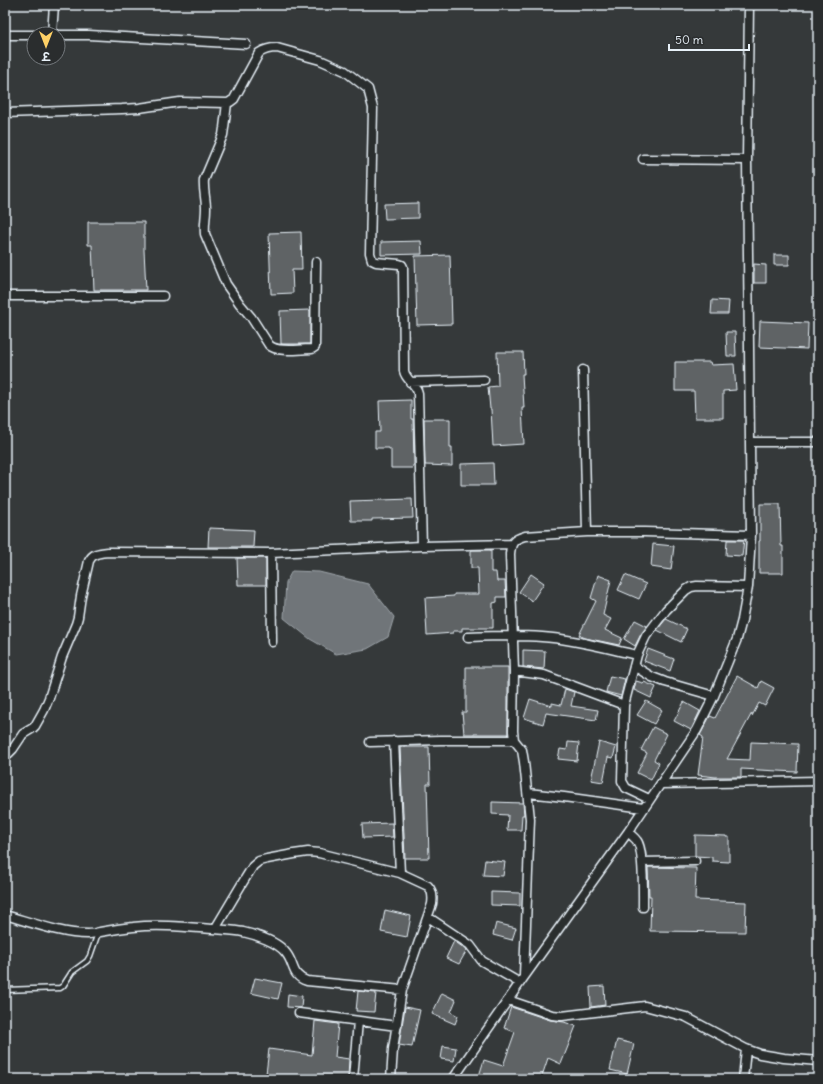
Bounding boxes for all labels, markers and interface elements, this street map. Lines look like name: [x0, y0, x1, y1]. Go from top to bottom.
north arrow: [26, 26, 66, 66]
scale bar: [669, 26, 749, 52]
text: 50 m: [675, 32, 704, 47]
text: उ: [41, 49, 51, 63]

